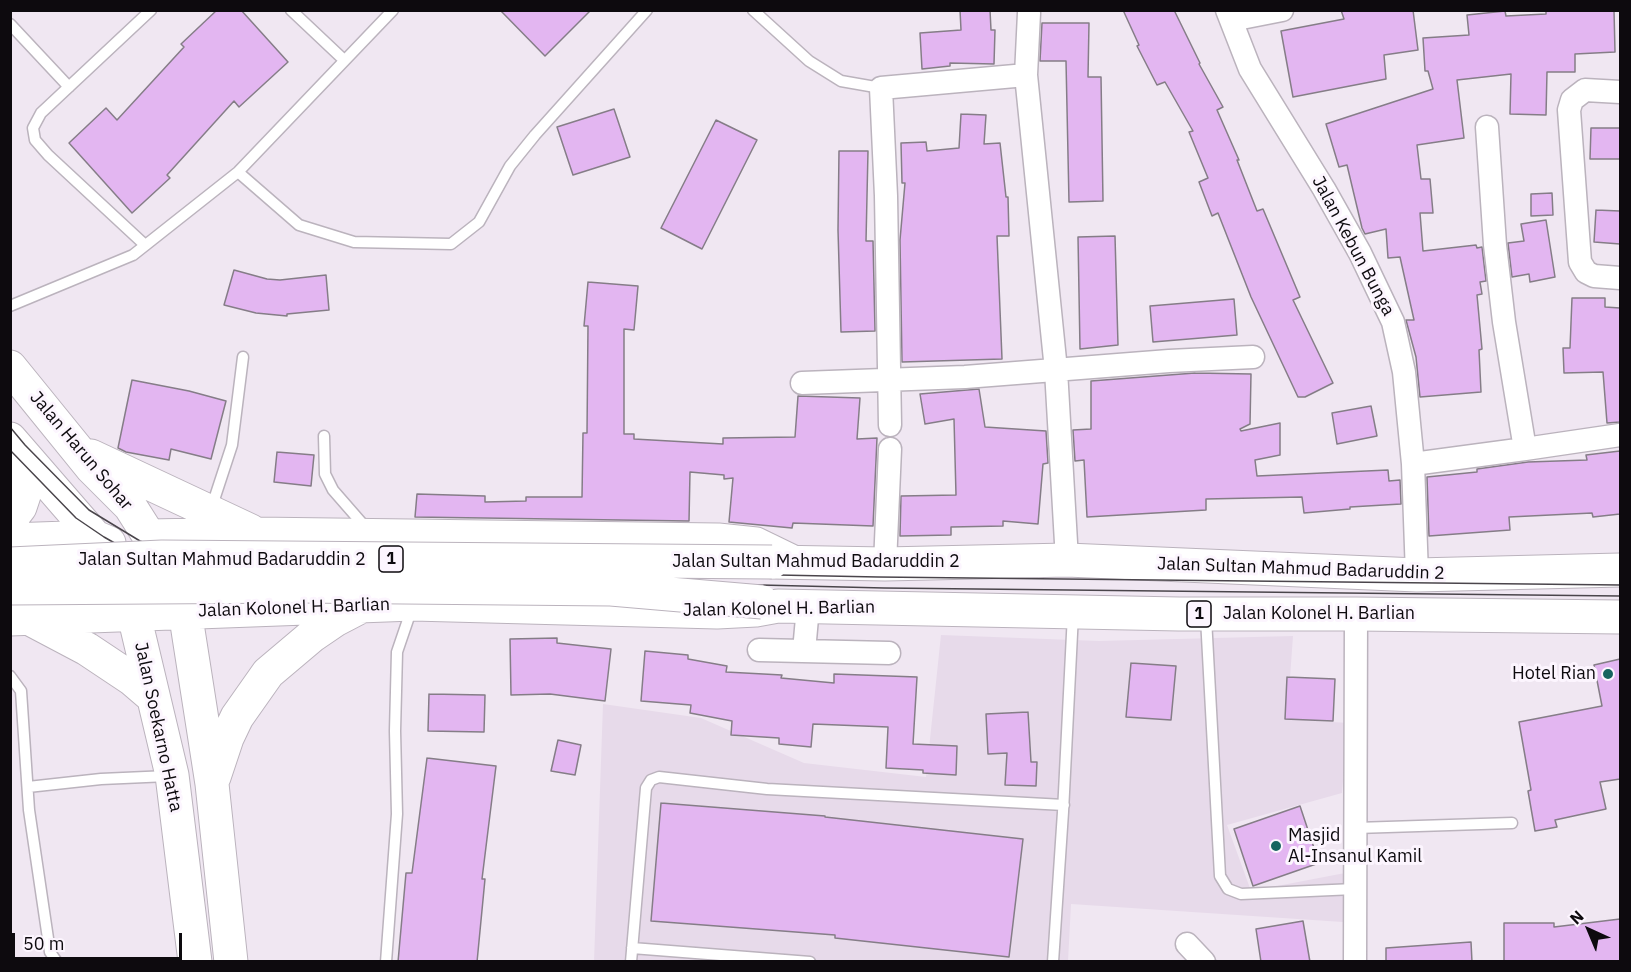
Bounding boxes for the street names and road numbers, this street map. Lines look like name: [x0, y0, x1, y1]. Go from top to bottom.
street label: Jalan Kebun Bunga: [1307, 172, 1399, 320]
street label: Jalan Harun Sohar: [25, 387, 137, 515]
road number: 1: [379, 546, 403, 572]
street label: Jalan Sultan Mahmud Badaruddin 2: [78, 549, 366, 571]
street label: Jalan Sultan Mahmud Badaruddin 2: [672, 551, 960, 573]
street label: Jalan Sultan Mahmud Badaruddin 2: [1157, 553, 1445, 585]
street label: Jalan Kolonel H. Barlian: [198, 594, 390, 622]
street label: Jalan Kolonel H. Barlian: [683, 597, 875, 621]
road number: 1: [1187, 601, 1211, 627]
street label: Jalan Kolonel H. Barlian: [1223, 603, 1415, 625]
street label: Jalan Soekarno Hatta: [129, 640, 187, 814]

